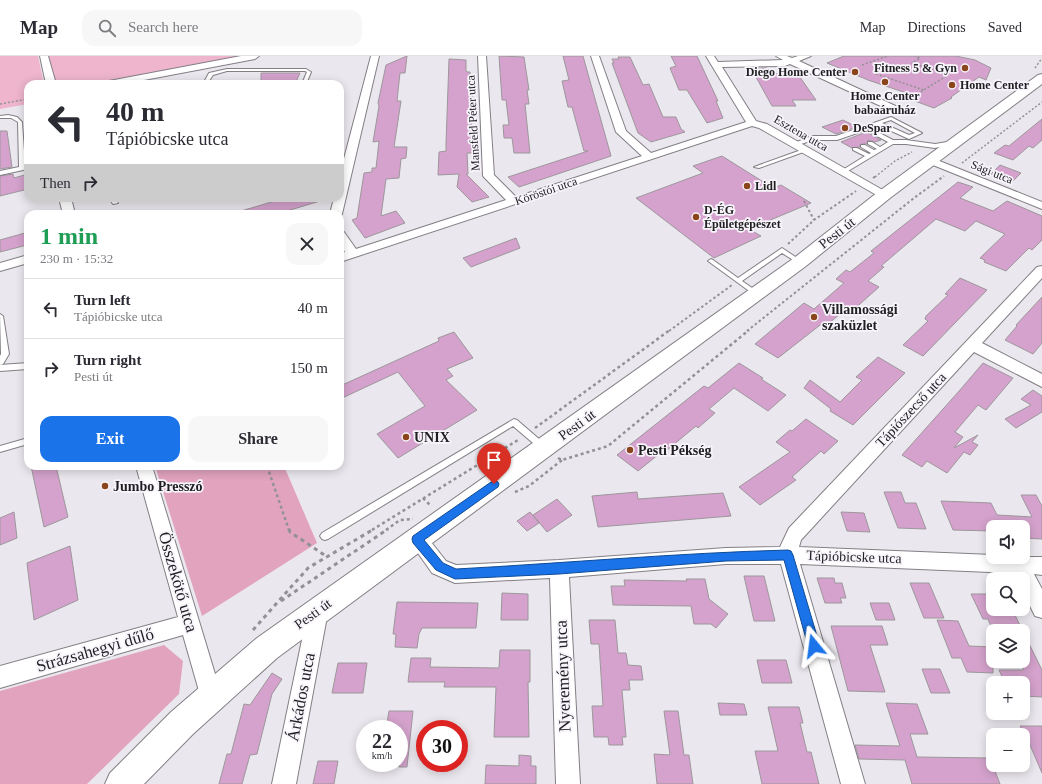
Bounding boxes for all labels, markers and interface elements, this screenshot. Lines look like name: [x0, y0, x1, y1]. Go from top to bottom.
search box: [82, 10, 362, 46]
text: Map: [20, 17, 58, 38]
icon: search: [96, 17, 118, 39]
text: Search here: [128, 19, 198, 35]
text: Map: [860, 20, 885, 35]
text: Directions: [907, 20, 966, 35]
text: Saved: [988, 20, 1022, 35]
place label: Fitness 5 & Gyn: [874, 61, 957, 75]
marker: Fitness 5 & Gyn: [960, 63, 970, 73]
place label: Diego Home Center: [746, 65, 848, 79]
marker: Diego Home Center: [850, 67, 860, 77]
street label: Mansfeld Péter utca: [463, 74, 483, 171]
marker: Home Center babaáruház: [880, 77, 890, 87]
place label: Home Center: [960, 78, 1030, 92]
marker: Home Center: [947, 80, 957, 90]
place label: Home Center babaáruház: [851, 89, 920, 117]
icon: left: [40, 96, 92, 148]
text: 40 m: [106, 96, 164, 127]
street label: Esztena utca: [771, 112, 831, 154]
place label: DeSpar: [853, 121, 892, 135]
marker: DeSpar: [840, 123, 850, 133]
text: Tápióbicske utca: [106, 129, 228, 149]
street label: Sági utca: [969, 157, 1016, 187]
icon: right: [79, 172, 101, 194]
street label: Köröstói utca: [513, 174, 580, 208]
text: Then: [40, 175, 71, 191]
place label: Lidl: [755, 179, 777, 193]
marker: Lidl: [742, 181, 752, 191]
place label: D-ÉG Épületgépészet: [704, 203, 781, 231]
marker: D-ÉG Épületgépészet: [691, 212, 701, 222]
street label: Pesti út: [816, 214, 858, 252]
text: 1 min: [40, 223, 98, 249]
button: close: [286, 223, 328, 265]
text: 230 m · 15:32: [40, 251, 113, 266]
text: Turn left: [74, 292, 131, 308]
icon: left: [40, 298, 62, 320]
text: 40 m: [298, 300, 328, 316]
place label: Villamossági szaküzlet: [822, 302, 898, 333]
text: Tápióbicske utca: [74, 309, 162, 324]
marker: Villamossági szaküzlet: [809, 312, 819, 322]
text: Turn right: [74, 352, 141, 368]
icon: right: [40, 358, 62, 380]
text: 150 m: [290, 360, 328, 376]
text: Pesti út: [74, 369, 113, 384]
street label: Tápiószecső utca: [873, 369, 950, 450]
street label: Pesti út: [556, 407, 598, 443]
button: Exit: [40, 416, 180, 462]
button: Share: [188, 416, 328, 462]
place label: UNIX: [414, 430, 450, 445]
marker: UNIX: [401, 432, 411, 442]
pin: [477, 443, 511, 484]
place label: Pesti Pékség: [638, 443, 711, 458]
marker: Pesti Pékség: [625, 445, 635, 455]
icon: arrive: [483, 449, 505, 471]
place label: Jumbo Presszó: [113, 479, 203, 494]
marker: Jumbo Presszó: [100, 481, 110, 491]
map controls: [986, 520, 1030, 772]
button: sound: [986, 520, 1030, 564]
street label: Összekötő utca: [155, 530, 202, 635]
street label: Tápióbicske utca: [806, 548, 903, 566]
button: search: [986, 572, 1030, 616]
street label: Pesti út: [292, 596, 334, 632]
street label: Nyeremény utca: [552, 619, 574, 732]
street label: Strázsahegyi dűlő: [34, 624, 156, 676]
button: layers: [986, 624, 1030, 668]
position arrow: [793, 625, 835, 667]
street label: Árkádos utca: [283, 650, 319, 743]
button: +: [986, 676, 1030, 720]
speed limit sign: 30: [416, 720, 468, 772]
button: −: [986, 728, 1030, 772]
text: 22: [372, 730, 392, 752]
text: km/h: [372, 750, 392, 761]

